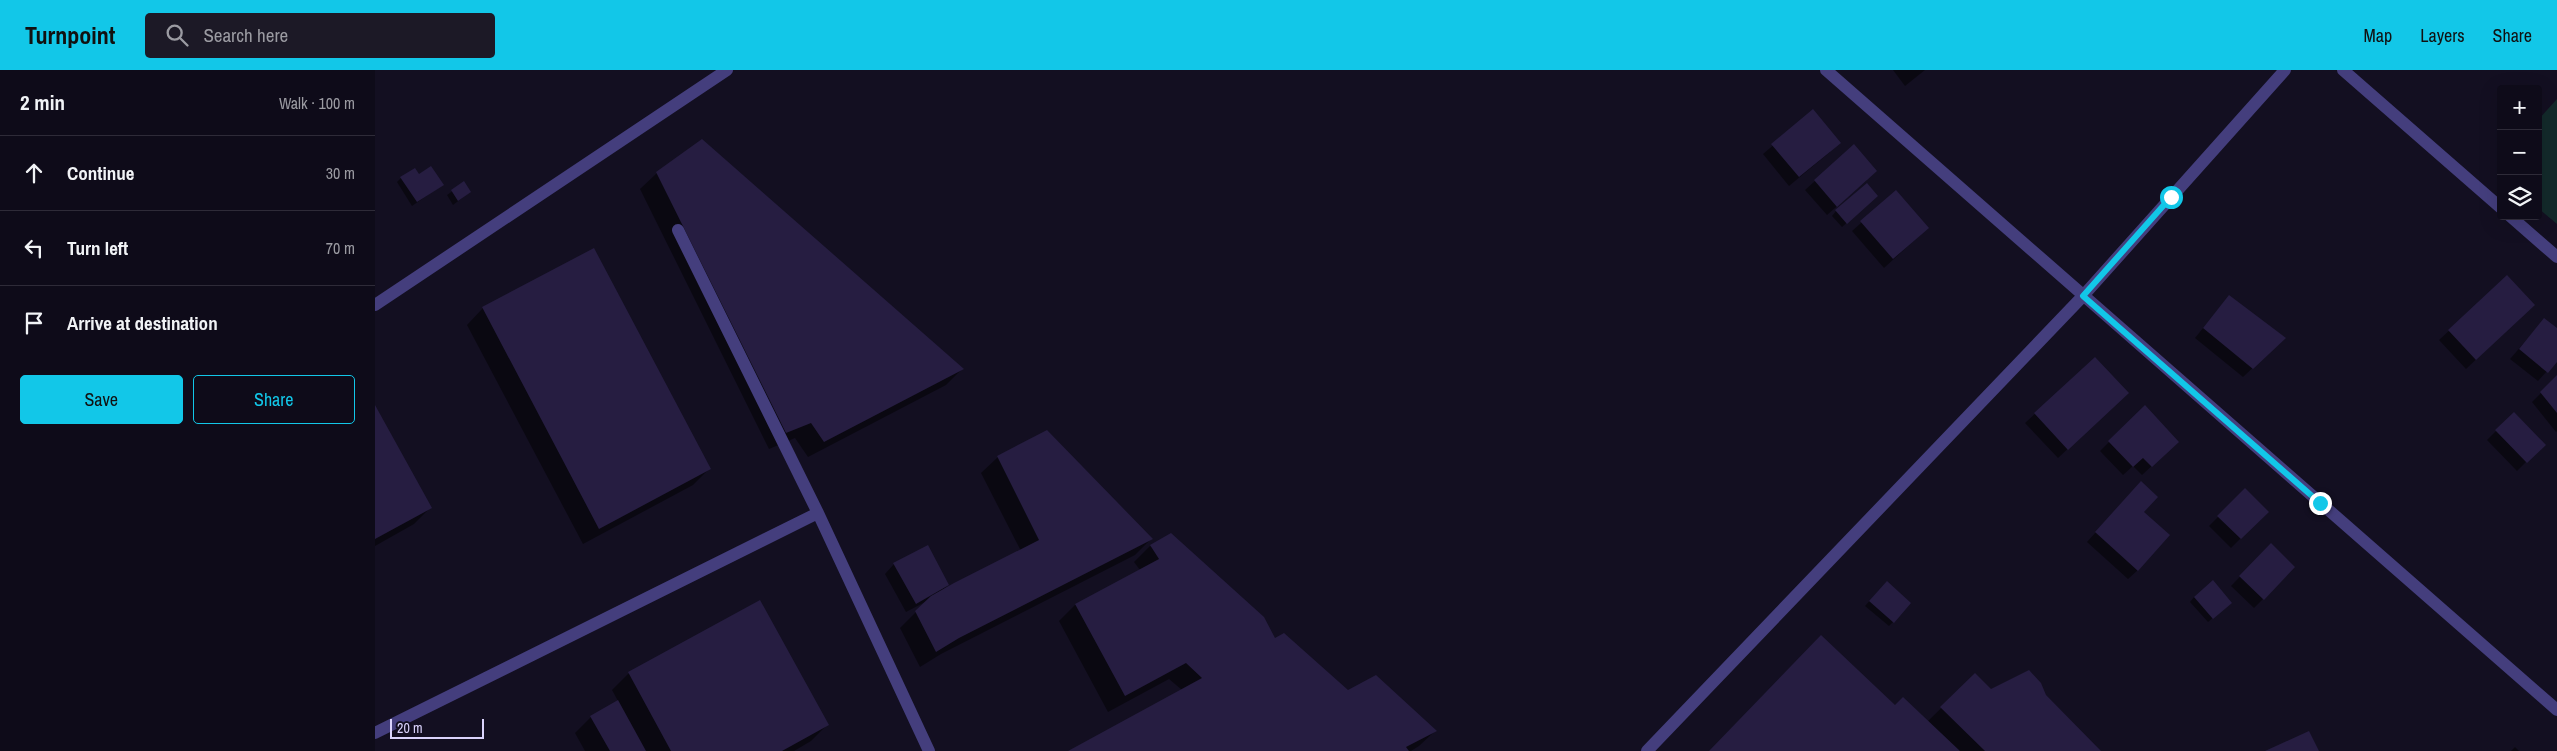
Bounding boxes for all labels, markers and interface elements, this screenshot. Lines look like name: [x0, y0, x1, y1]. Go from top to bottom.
search box: [145, 13, 495, 58]
text: Turnpoint: [25, 19, 115, 51]
icon: search: [163, 21, 191, 49]
text: Search here: [203, 22, 288, 48]
text: Map: [2364, 23, 2392, 48]
text: Layers: [2420, 23, 2465, 48]
text: Share: [2493, 23, 2532, 48]
map controls: [2497, 85, 2542, 220]
button: +: [2497, 85, 2542, 130]
text: 2 min: [20, 88, 65, 117]
text: Walk · 100 m: [279, 92, 355, 114]
button: −: [2497, 130, 2542, 175]
icon: ahead: [20, 159, 48, 187]
text: Continue: [67, 160, 135, 186]
text: 30 m: [326, 162, 355, 184]
button: layers: [2497, 175, 2542, 220]
route start: [2160, 186, 2183, 209]
icon: left: [20, 234, 48, 262]
text: Turn left: [67, 235, 128, 261]
text: 70 m: [326, 237, 355, 259]
icon: arrive: [20, 309, 48, 337]
text: Arrive at destination: [67, 310, 218, 336]
button: Save: [20, 375, 183, 424]
button: Share: [193, 375, 355, 424]
route end: [2309, 492, 2332, 515]
scale bar: [390, 716, 484, 739]
text: 20 m: [397, 719, 423, 737]

